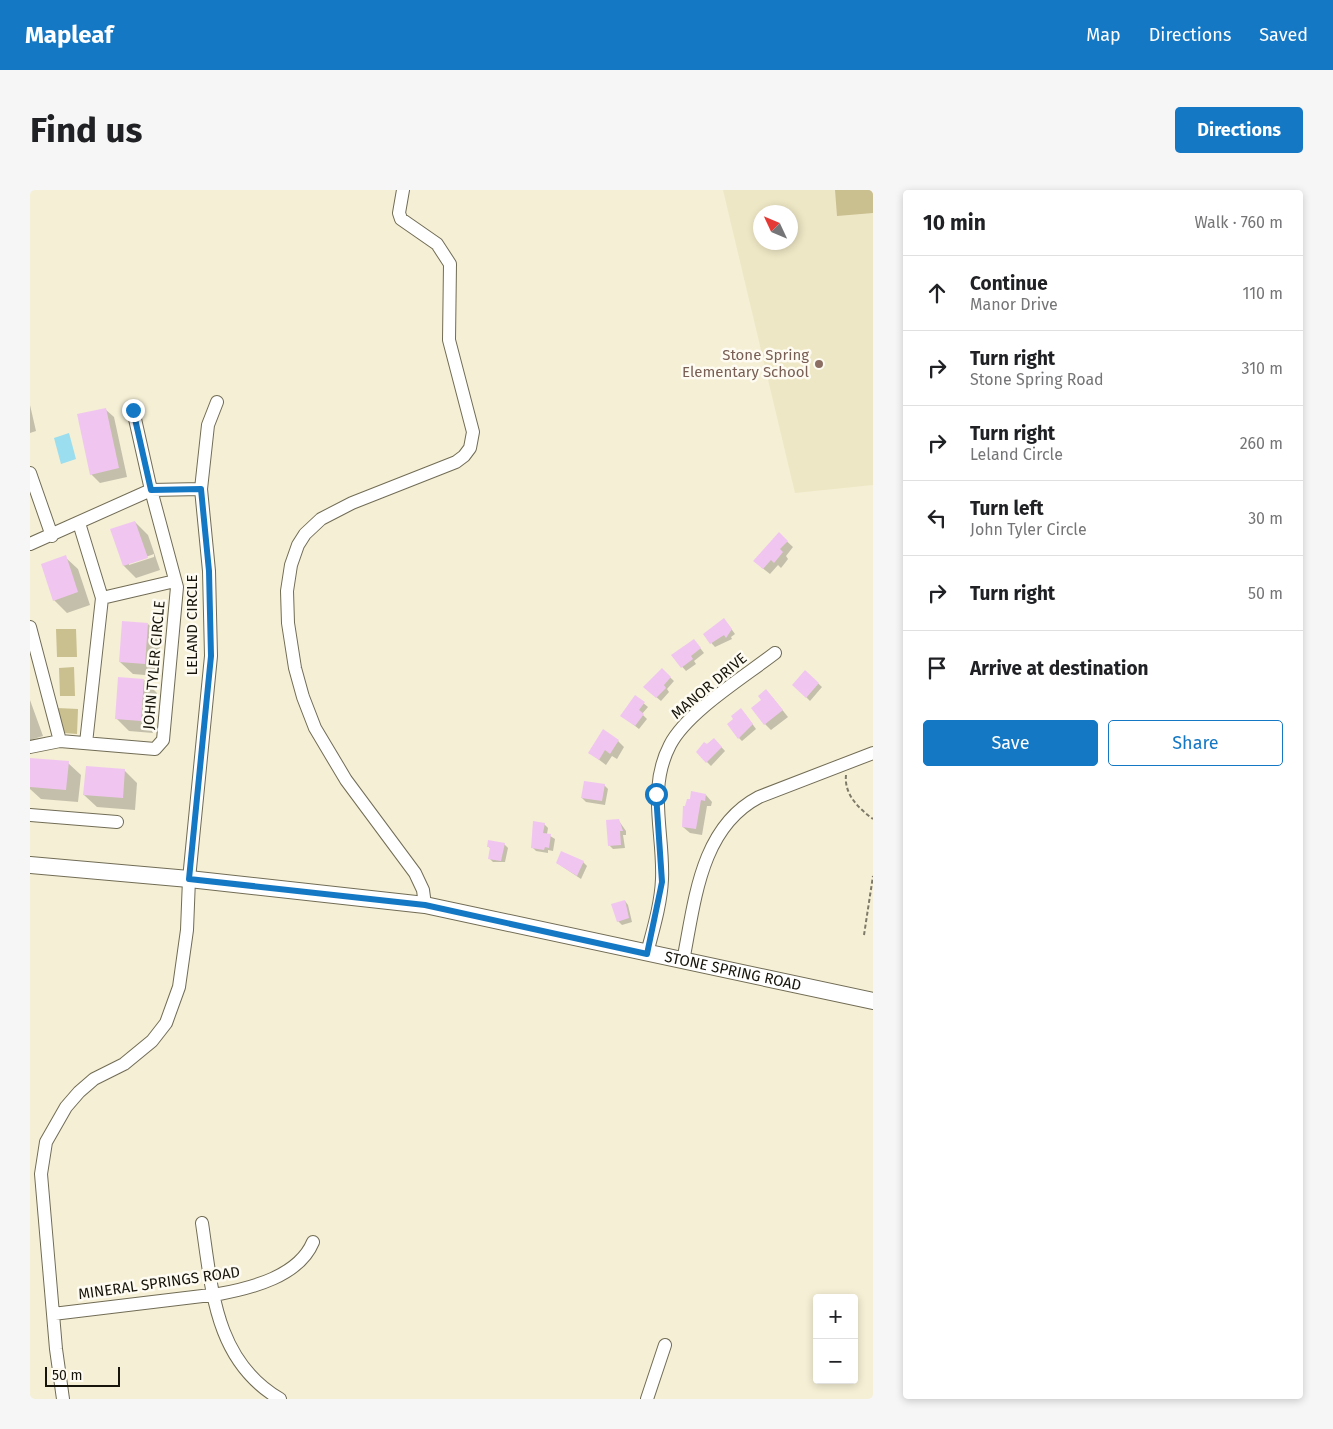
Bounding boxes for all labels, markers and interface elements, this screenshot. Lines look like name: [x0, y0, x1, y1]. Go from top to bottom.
text: Mapleaf: [25, 21, 113, 49]
text: Map: [1086, 24, 1121, 46]
text: Directions: [1149, 24, 1231, 46]
text: Saved: [1259, 24, 1308, 46]
button: Directions: [1175, 107, 1303, 153]
text: Find us: [30, 109, 142, 151]
north arrow: [753, 205, 798, 250]
text: 10 min: [923, 210, 986, 236]
text: Walk · 760 m: [1194, 213, 1283, 232]
text: Continue: [970, 272, 1048, 295]
icon: ahead: [923, 279, 951, 307]
text: 110 m: [1242, 284, 1283, 303]
text: Manor Drive: [970, 295, 1058, 314]
place label: Stone Spring Elementary School: [682, 346, 810, 381]
text: Turn right: [970, 347, 1055, 370]
icon: right: [923, 354, 951, 382]
marker: Stone Spring Elementary School: [813, 358, 825, 370]
text: 310 m: [1242, 359, 1283, 378]
text: Stone Spring Road: [970, 370, 1104, 389]
route end: [122, 399, 145, 422]
text: Turn right: [970, 422, 1055, 445]
icon: right: [923, 429, 951, 457]
text: 260 m: [1240, 434, 1283, 453]
text: Leland Circle: [970, 445, 1063, 464]
text: Turn left: [970, 497, 1044, 520]
icon: left: [923, 504, 951, 532]
text: 30 m: [1248, 509, 1283, 528]
text: John Tyler Circle: [970, 520, 1087, 539]
street label: LELAND CIRCLE: [183, 574, 201, 676]
icon: right: [923, 579, 951, 607]
text: Turn right: [970, 582, 1055, 605]
text: 50 m: [1248, 584, 1283, 603]
street label: JOHN TYLER CIRCLE: [139, 600, 169, 730]
street label: MANOR DRIVE: [667, 649, 751, 723]
icon: arrive: [923, 654, 951, 682]
text: Arrive at destination: [970, 657, 1149, 680]
button: Save: [923, 720, 1098, 766]
button: Share: [1108, 720, 1283, 766]
route start: [645, 783, 668, 806]
street label: STONE SPRING ROAD: [663, 948, 803, 994]
street label: MINERAL SPRINGS ROAD: [77, 1263, 241, 1303]
map controls: [813, 1294, 858, 1384]
button: +: [813, 1294, 858, 1339]
button: −: [813, 1339, 858, 1384]
scale bar: [45, 1364, 120, 1387]
text: 50 m: [52, 1367, 83, 1384]

